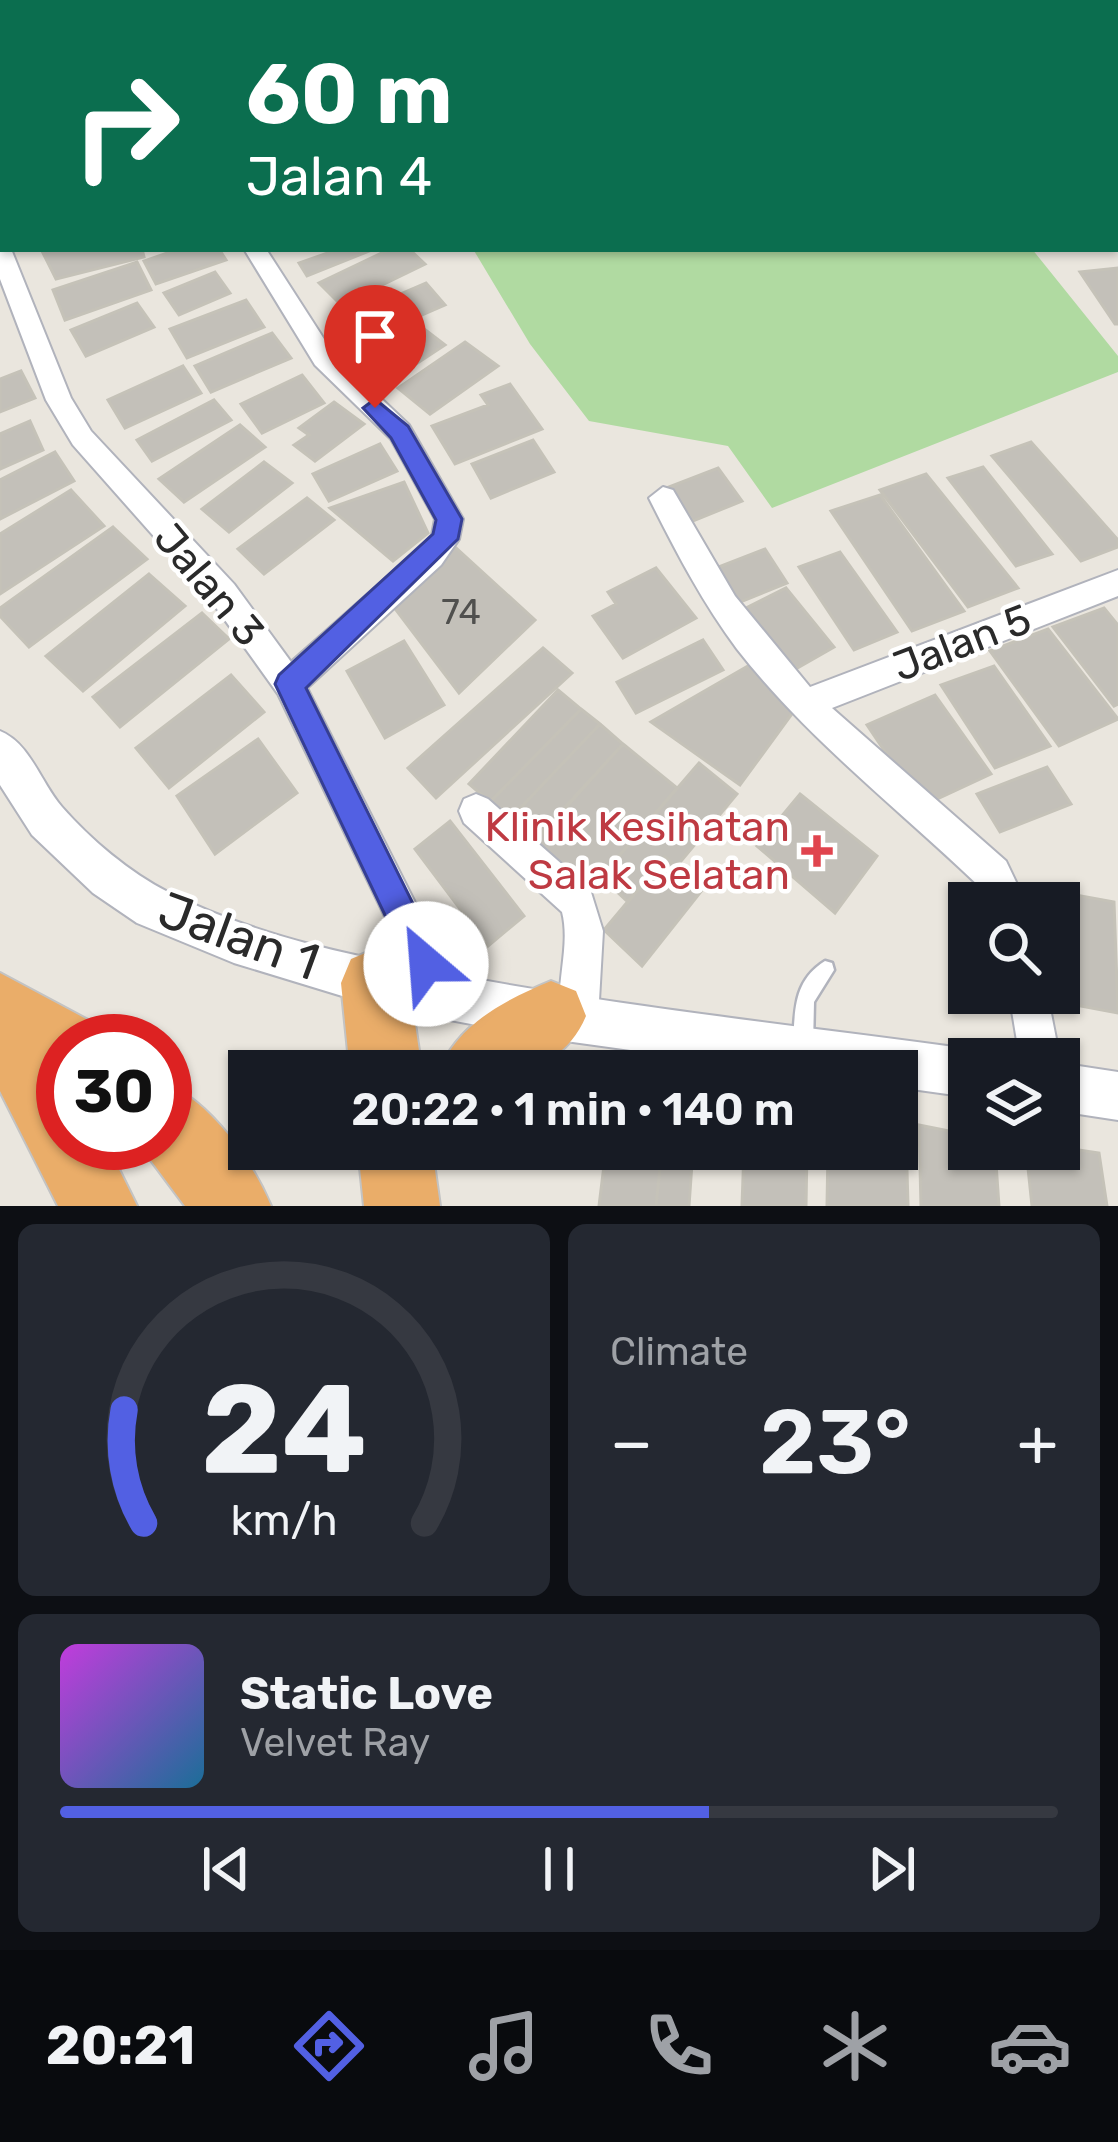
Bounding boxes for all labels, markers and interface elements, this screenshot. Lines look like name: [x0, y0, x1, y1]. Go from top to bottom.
text: 60 m: [246, 44, 453, 144]
icon: right: [48, 48, 204, 204]
text: Jalan 4: [246, 145, 432, 209]
pin: [324, 285, 426, 408]
icon: arrive: [342, 303, 408, 369]
street label: Jalan 3: [144, 514, 274, 656]
house number: 74: [441, 590, 481, 633]
street label: Jalan 5: [886, 594, 1038, 692]
place label: Klinik Kesihatan Salak Selatan: [484, 802, 790, 900]
marker: Klinik Kesihatan Salak Selatan: [801, 835, 833, 867]
street label: Jalan 1: [151, 879, 327, 993]
map controls: [948, 882, 1080, 1170]
button: search: [948, 882, 1080, 1014]
position arrow: [363, 901, 489, 1027]
speed limit sign: 30: [36, 1014, 192, 1170]
button: layers: [948, 1038, 1080, 1170]
text: 20:22 · 1 min · 140 m: [351, 1083, 795, 1136]
text: Climate: [610, 1329, 748, 1375]
text: 24: [201, 1355, 367, 1503]
text: 23°: [759, 1389, 911, 1496]
text: −: [610, 1403, 653, 1482]
text: +: [1017, 1403, 1058, 1482]
text: km/h: [230, 1495, 338, 1546]
text: Static Love: [240, 1667, 493, 1720]
text: Velvet Ray: [240, 1720, 430, 1766]
icon: previous: [193, 1836, 259, 1902]
icon: pause: [526, 1836, 592, 1902]
icon: next: [859, 1836, 925, 1902]
icon: directions: [287, 2004, 371, 2088]
icon: music: [462, 2004, 546, 2088]
icon: phone: [637, 2004, 721, 2088]
icon: climate: [813, 2004, 897, 2088]
icon: car: [988, 2004, 1072, 2088]
text: 20:21: [46, 2014, 195, 2078]

